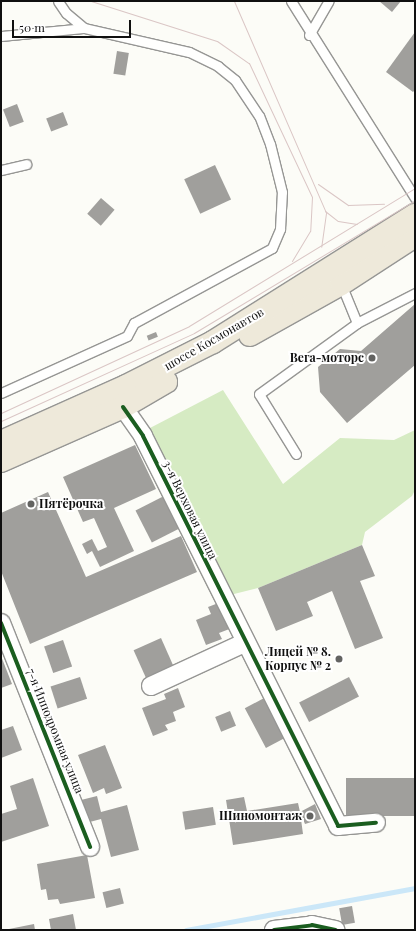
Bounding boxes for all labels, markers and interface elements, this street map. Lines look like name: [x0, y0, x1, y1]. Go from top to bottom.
scale bar: [14, 12, 133, 38]
text: 50 m: [19, 19, 45, 35]
street label: шоссе Космонавтов: [162, 305, 266, 373]
place label: Вега-моторс: [290, 351, 364, 365]
marker: Вега-моторс: [367, 353, 377, 363]
street label: 3-я Верховая улица: [160, 458, 220, 562]
place label: Пятёрочка: [39, 497, 103, 511]
marker: Пятёрочка: [26, 499, 36, 509]
place label: Лицей № 8. Корпус № 2: [265, 645, 331, 673]
marker: Лицей № 8. Корпус № 2: [334, 654, 344, 664]
street label: 7-я Ипподромная улица: [23, 666, 87, 796]
place label: Шиномонтаж: [219, 809, 302, 823]
marker: Шиномонтаж: [305, 811, 315, 821]

